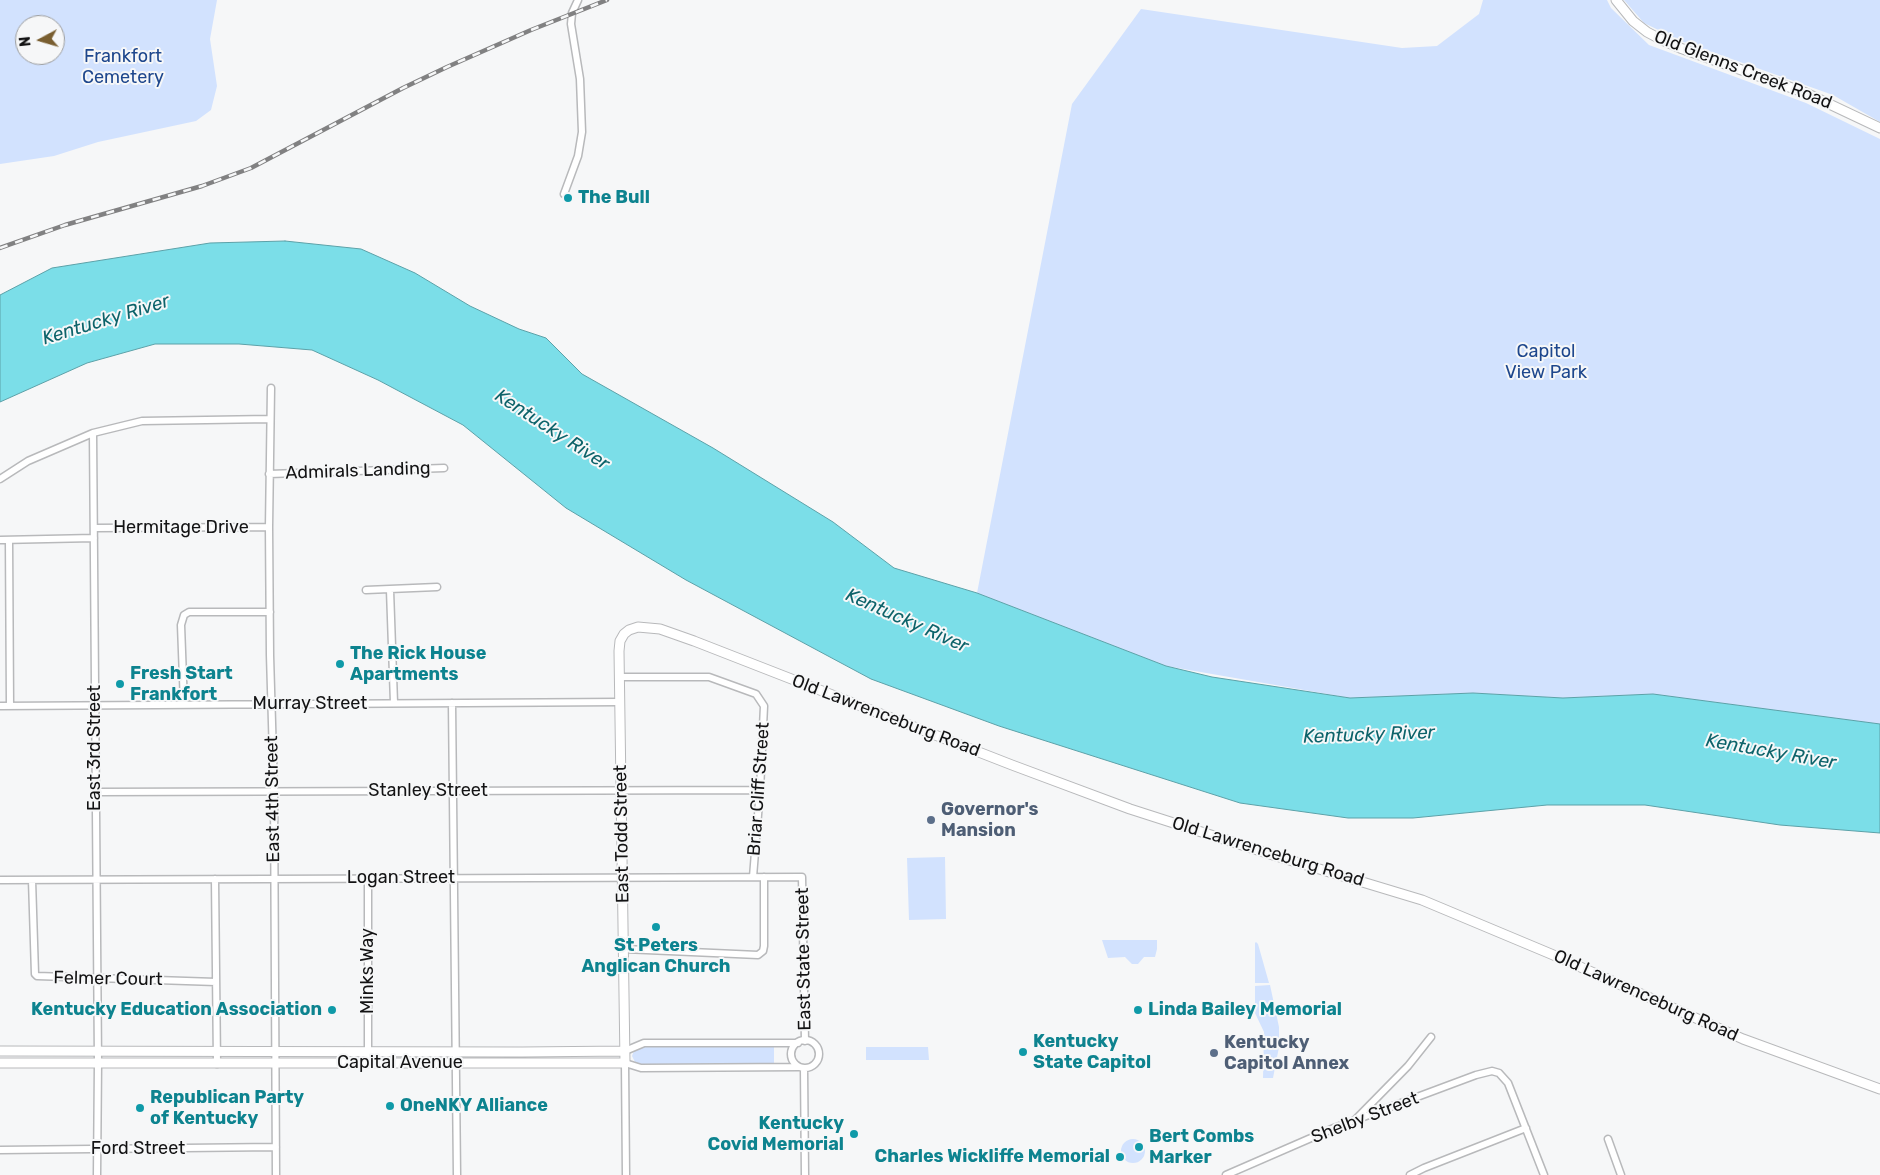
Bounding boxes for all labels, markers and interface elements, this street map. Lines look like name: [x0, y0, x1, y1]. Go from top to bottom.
north arrow: [15, 15, 65, 65]
street label: Old Glenns Creek Road: [1651, 26, 1835, 114]
text: N: [17, 36, 35, 47]
park label: Frankfort Cemetery: [82, 46, 164, 88]
place label: The Bull: [578, 187, 650, 209]
marker: The Bull: [562, 192, 574, 204]
water label: Kentucky River: [40, 290, 172, 350]
park label: Capitol View Park: [1505, 341, 1587, 384]
water label: Kentucky River: [491, 385, 613, 475]
street label: Admirals Landing: [285, 458, 431, 484]
street label: Hermitage Drive: [113, 517, 249, 539]
water label: Kentucky River: [842, 584, 972, 658]
place label: The Rick House Apartments: [350, 643, 486, 686]
marker: The Rick House Apartments: [334, 658, 346, 670]
place label: Fresh Start Frankfort: [130, 663, 233, 706]
street label: Old Lawrenceburg Road: [789, 670, 983, 762]
marker: Fresh Start Frankfort: [114, 678, 126, 690]
street label: East 3rd Street: [84, 685, 106, 811]
street label: Murray Street: [253, 693, 367, 715]
street label: Briar Cliff Street: [744, 721, 774, 857]
water label: Kentucky River: [1303, 721, 1435, 749]
water label: Kentucky River: [1704, 729, 1838, 775]
street label: East 4th Street: [261, 735, 285, 863]
street label: East Todd Street: [610, 765, 634, 903]
street label: Stanley Street: [368, 780, 488, 802]
place label: Governor's Mansion: [941, 799, 1039, 842]
street label: Old Lawrenceburg Road: [1169, 812, 1367, 892]
marker: Governor's Mansion: [925, 814, 937, 826]
street label: Logan Street: [347, 867, 455, 889]
street label: East State Street: [792, 887, 816, 1031]
marker: St Peters Anglican Church: [650, 921, 662, 933]
street label: Minks Way: [357, 928, 379, 1014]
place label: St Peters Anglican Church: [581, 935, 731, 978]
street label: Old Lawrenceburg Road: [1550, 945, 1742, 1047]
street label: Felmer Court: [53, 967, 163, 991]
place label: Kentucky Education Association: [31, 999, 322, 1021]
place label: Linda Bailey Memorial: [1148, 999, 1342, 1021]
marker: Kentucky Education Association: [326, 1004, 338, 1016]
marker: Linda Bailey Memorial: [1132, 1004, 1144, 1016]
place label: Kentucky State Capitol: [1033, 1031, 1151, 1074]
place label: Kentucky Capitol Annex: [1224, 1032, 1349, 1074]
marker: Kentucky State Capitol: [1017, 1046, 1029, 1058]
marker: Kentucky Capitol Annex: [1208, 1047, 1220, 1059]
street label: Capital Avenue: [337, 1052, 463, 1074]
place label: Republican Party of Kentucky: [150, 1087, 304, 1130]
street label: Shelby Street: [1308, 1088, 1422, 1148]
place label: OneNKY Alliance: [400, 1095, 548, 1117]
marker: OneNKY Alliance: [384, 1100, 396, 1112]
marker: Republican Party of Kentucky: [134, 1102, 146, 1114]
place label: Kentucky Covid Memorial: [708, 1113, 844, 1156]
place label: Bert Combs Marker: [1149, 1126, 1254, 1168]
marker: Kentucky Covid Memorial: [848, 1128, 860, 1140]
street label: Ford Street: [91, 1138, 185, 1160]
marker: Bert Combs Marker: [1133, 1141, 1145, 1153]
place label: Charles Wickliffe Memorial: [875, 1146, 1110, 1168]
marker: Charles Wickliffe Memorial: [1114, 1151, 1126, 1163]

